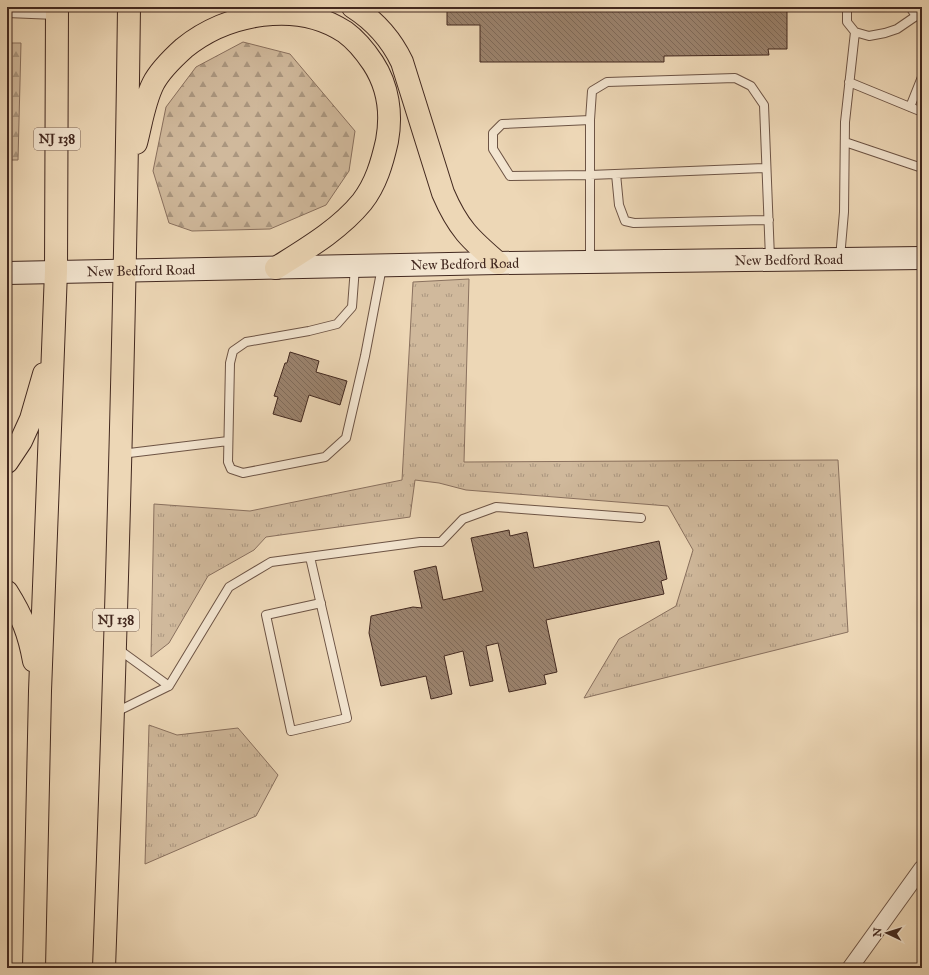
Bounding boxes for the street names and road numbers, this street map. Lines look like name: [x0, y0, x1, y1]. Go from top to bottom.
road number: NJ 138: [34, 128, 80, 150]
street label: New Bedford Road: [734, 250, 843, 269]
street label: New Bedford Road: [410, 254, 519, 273]
street label: New Bedford Road: [86, 261, 195, 280]
road number: NJ 138: [93, 609, 139, 631]

